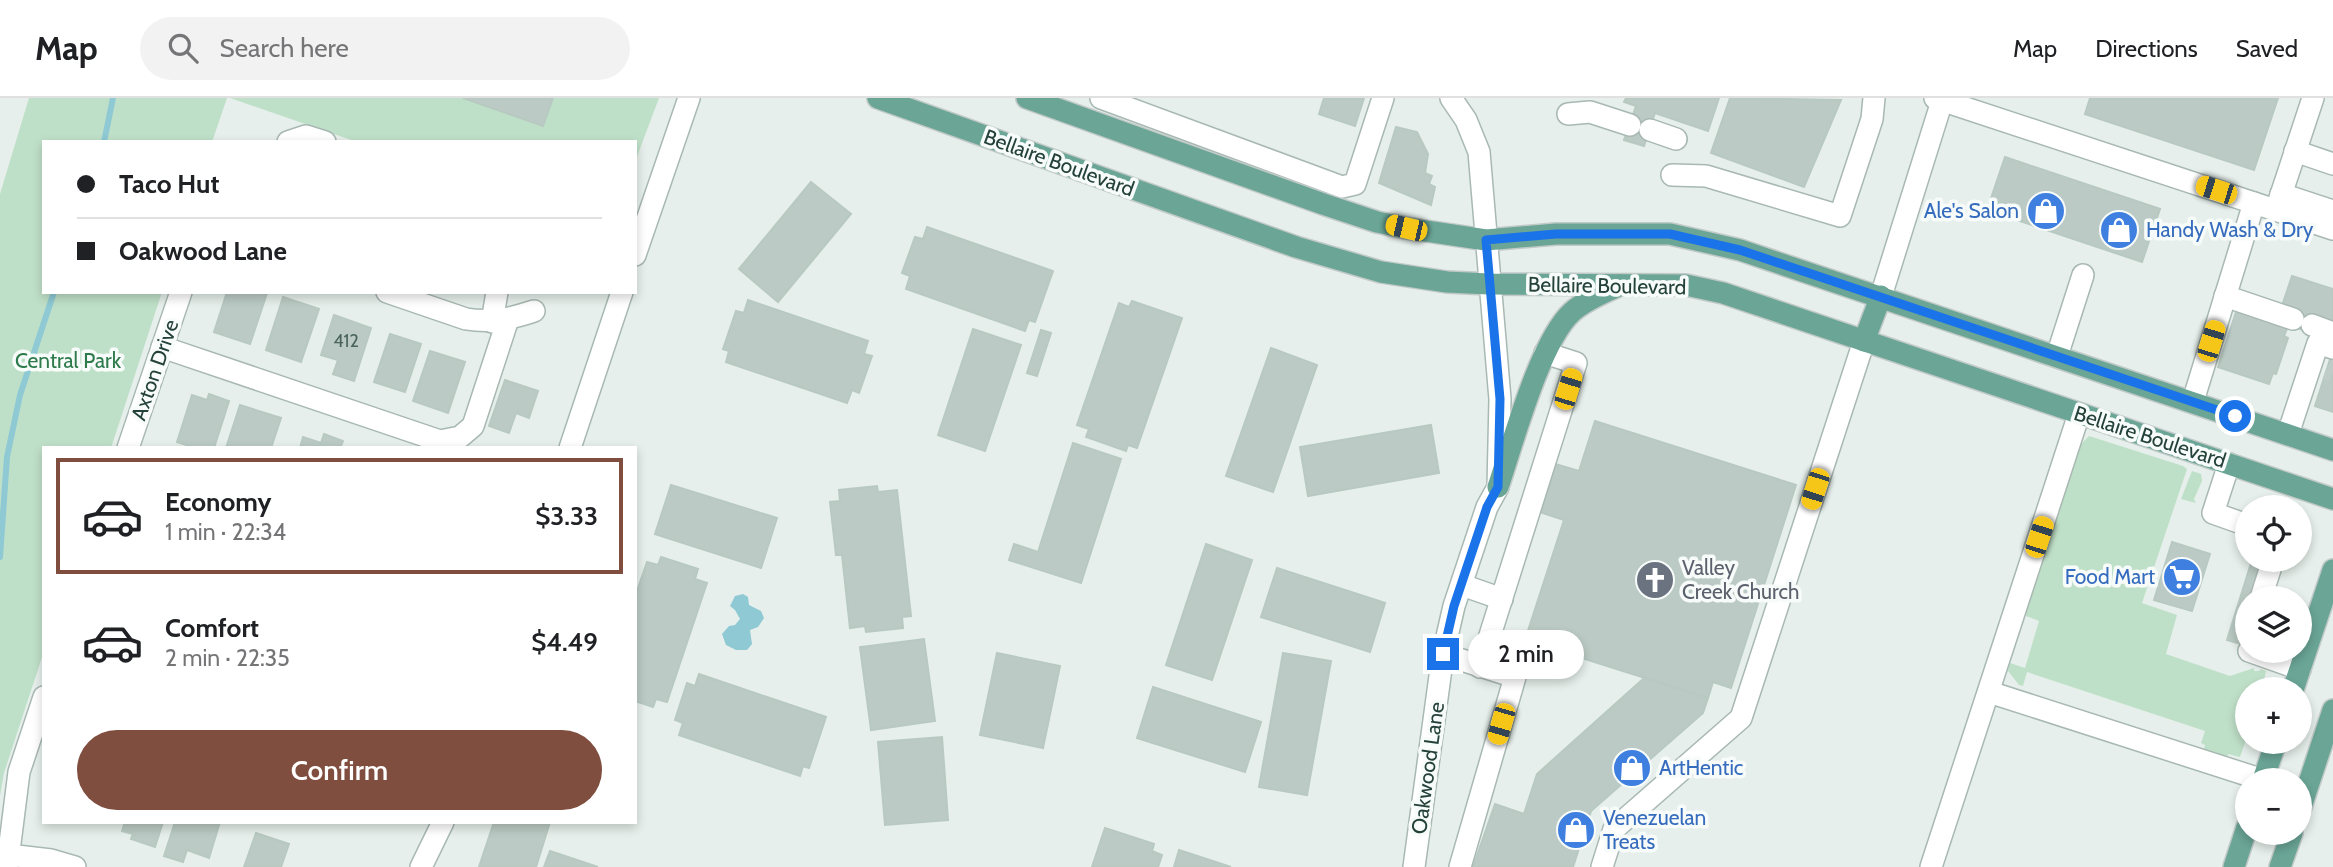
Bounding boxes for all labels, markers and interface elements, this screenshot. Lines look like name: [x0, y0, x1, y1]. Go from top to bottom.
search box: [140, 17, 630, 80]
text: Map: [35, 28, 98, 68]
icon: search: [164, 29, 202, 67]
text: Search here: [220, 32, 349, 64]
text: Map: [2013, 34, 2057, 63]
text: Directions: [2095, 34, 2198, 63]
text: Saved: [2236, 34, 2298, 63]
street label: Bellaire Boulevard: [980, 124, 1138, 201]
text: Taco Hut: [119, 168, 219, 200]
car: [2193, 174, 2240, 206]
shop icon: Ale's Salon: [2025, 190, 2067, 232]
place label: Ale's Salon: [1924, 198, 2019, 223]
shop icon: Handy Wash & Dry: [2098, 209, 2140, 251]
car: [1384, 213, 1429, 243]
place label: Handy Wash & Dry: [2146, 217, 2314, 242]
text: Oakwood Lane: [119, 235, 287, 267]
street label: Bellaire Boulevard: [1528, 272, 1686, 299]
street label: Axton Drive: [126, 316, 184, 424]
car: [2195, 318, 2228, 364]
house number: 412: [333, 330, 359, 352]
park label: Central Park: [15, 348, 122, 373]
car: [1552, 366, 1585, 412]
street label: Bellaire Boulevard: [2071, 400, 2229, 473]
route start: [2219, 400, 2251, 432]
car: [1799, 466, 1832, 512]
icon: car: [81, 485, 144, 548]
text: Economy: [165, 486, 271, 518]
map controls: [2235, 495, 2312, 845]
button: locate: [2235, 495, 2312, 572]
text: $3.33: [535, 500, 598, 532]
car: [2023, 514, 2056, 560]
text: 1 min · 22:34: [165, 518, 286, 546]
place label: Valley Creek Church: [1682, 555, 1799, 604]
supermarket icon: Food Mart: [2161, 556, 2203, 598]
church icon: Valley Creek Church: [1634, 559, 1676, 601]
place label: Food Mart: [2065, 564, 2155, 589]
button: layers: [2235, 586, 2312, 663]
icon: car: [81, 611, 144, 674]
text: Comfort: [165, 612, 259, 644]
text: $4.49: [531, 626, 598, 658]
callout: 2 min: [1468, 630, 1583, 678]
route end: [1427, 638, 1459, 670]
text: 2 min: [1498, 640, 1554, 668]
text: 2 min · 22:35: [165, 644, 290, 672]
button: +: [2235, 677, 2312, 754]
street label: Oakwood Lane: [1406, 700, 1449, 836]
car: [1486, 701, 1517, 747]
button: Confirm: [77, 730, 602, 810]
shop icon: ArtHentic: [1611, 747, 1653, 789]
place label: ArtHentic: [1659, 755, 1743, 780]
button: −: [2235, 768, 2312, 845]
place label: Venezuelan Treats: [1603, 805, 1706, 854]
shop icon: Venezuelan Treats: [1555, 809, 1597, 851]

